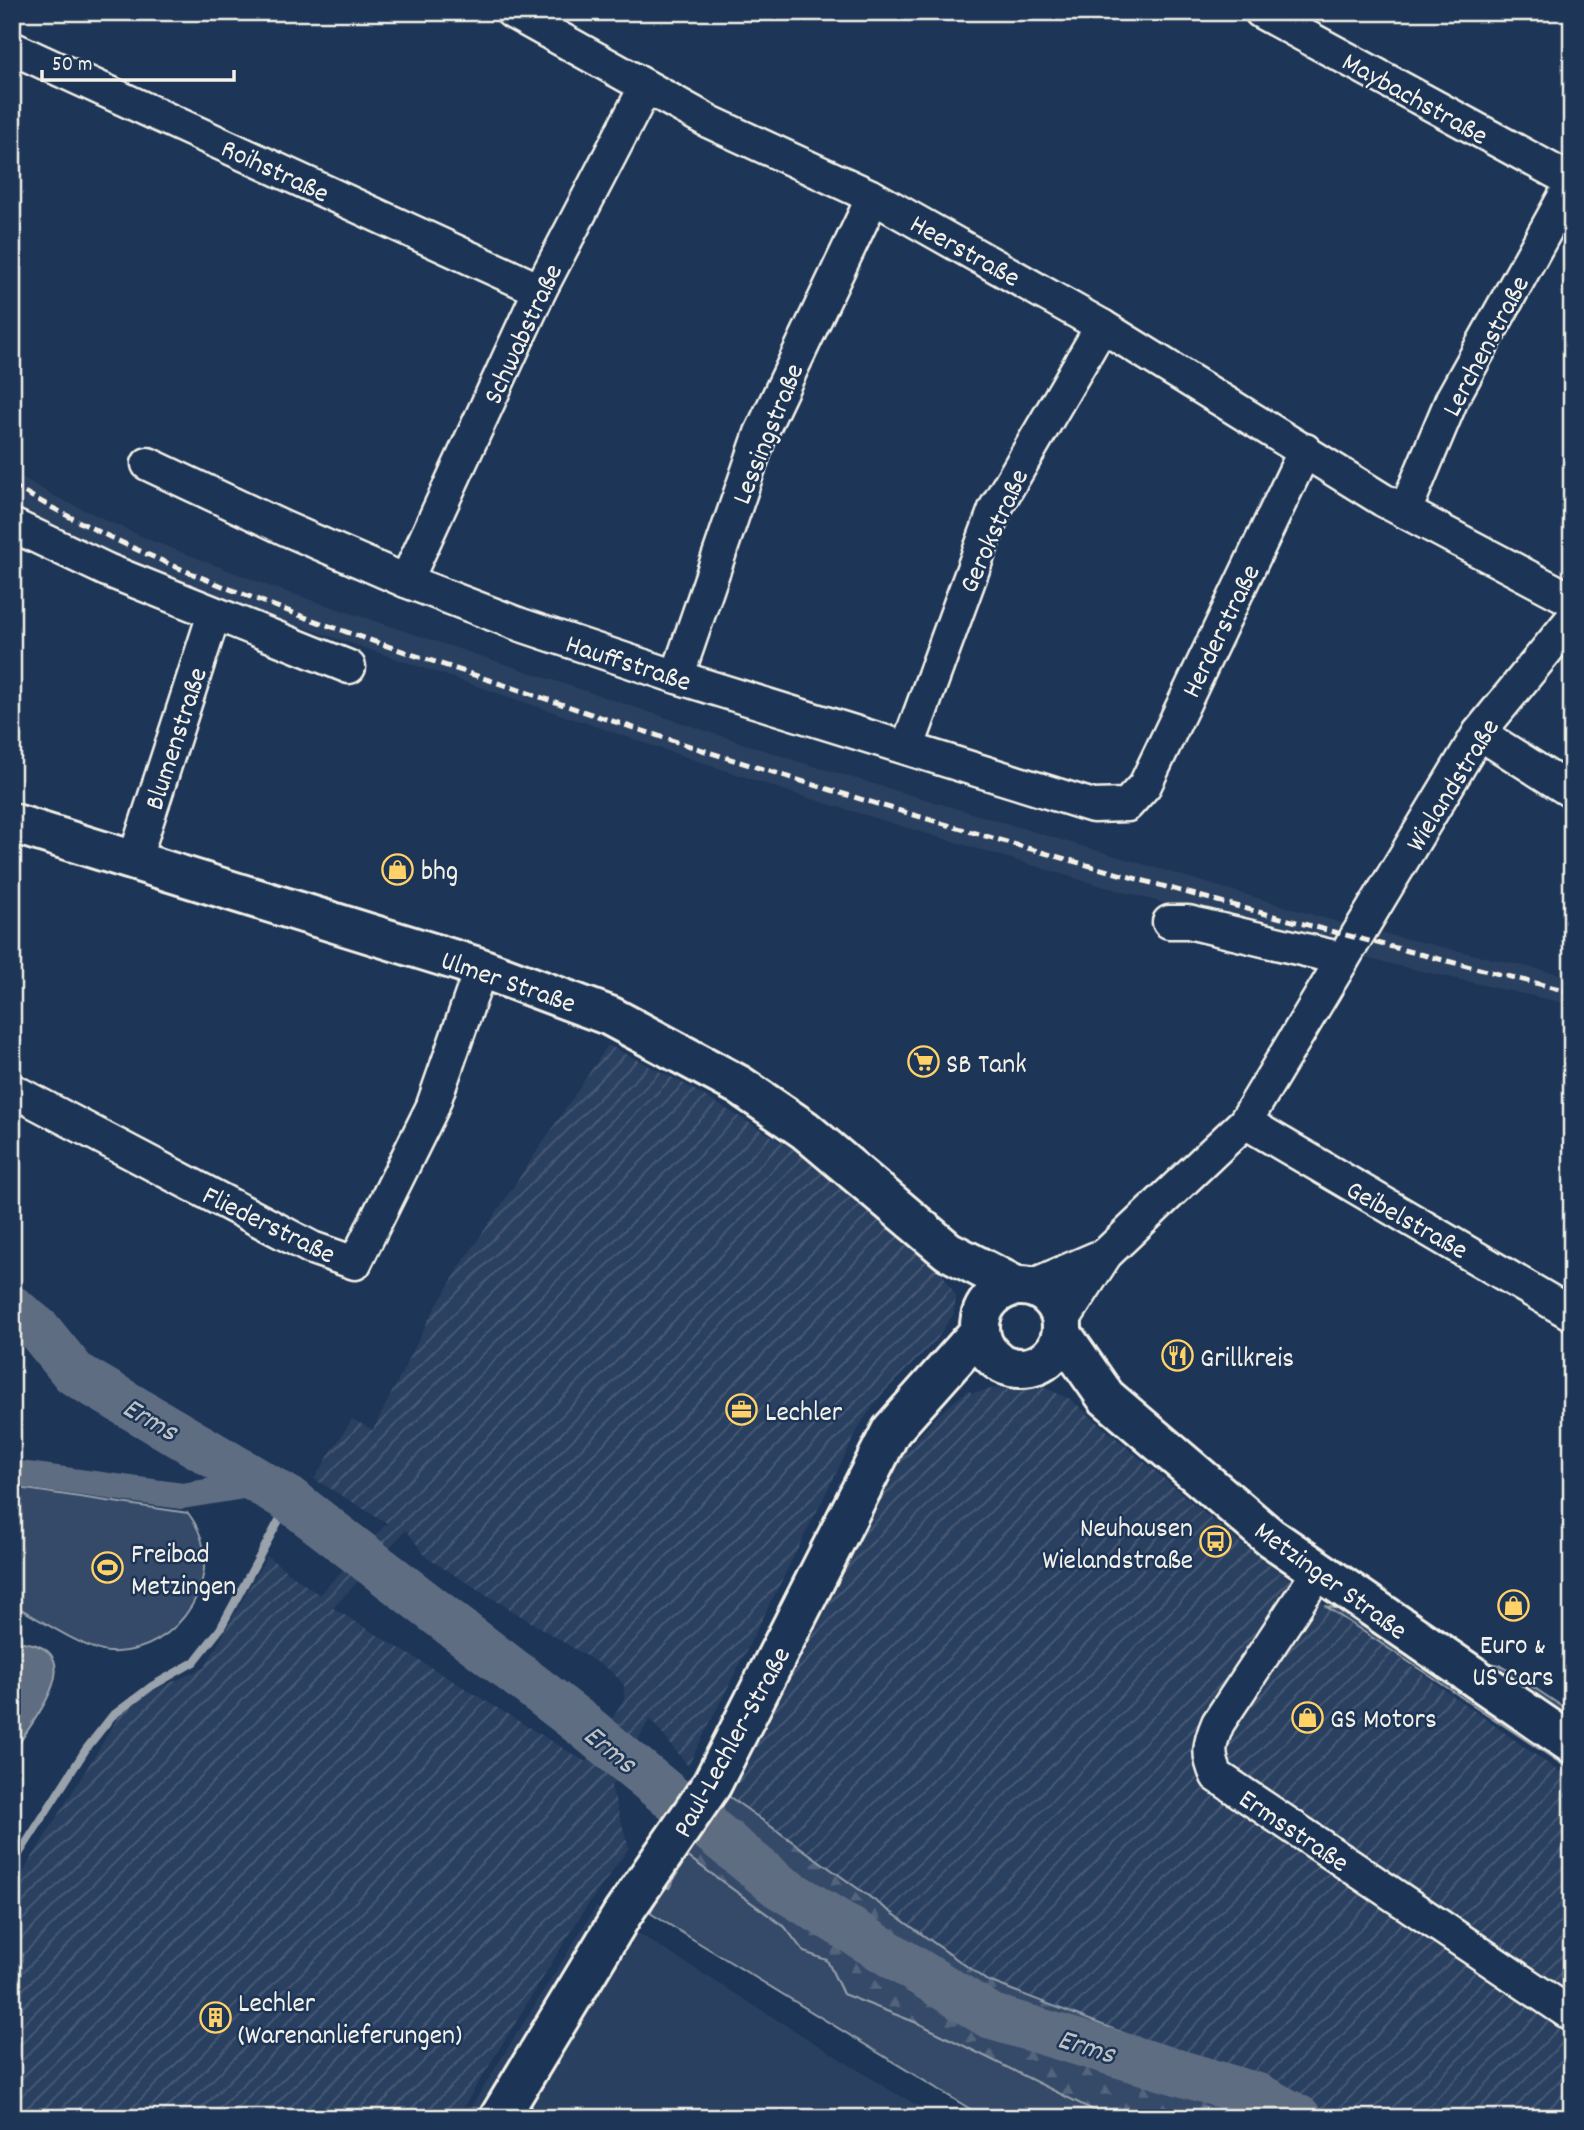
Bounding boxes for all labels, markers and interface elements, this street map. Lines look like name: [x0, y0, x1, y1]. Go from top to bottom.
scale bar: [42, 38, 234, 82]
street label: Maybachstraße: [1333, 45, 1494, 158]
text: 50 m: [52, 51, 92, 81]
street label: Roihstraße: [213, 131, 335, 216]
street label: Heerstraße: [901, 207, 1026, 300]
street label: Schwabstraße: [476, 258, 576, 412]
street label: Lerchenstraße: [1434, 270, 1542, 425]
street label: Lessingstraße: [724, 358, 817, 511]
street label: Gerokstraße: [951, 464, 1042, 600]
street label: Herderstraße: [1174, 559, 1273, 706]
street label: Hauffstraße: [560, 627, 695, 705]
street label: Blumenstraße: [137, 663, 221, 816]
street label: Wielandstraße: [1398, 712, 1512, 861]
shop icon: bhg: [381, 852, 415, 886]
place label: bhg: [421, 854, 458, 894]
street label: Ulmer Straße: [435, 943, 580, 1026]
supermarket icon: SB Tank: [906, 1045, 940, 1079]
place label: SB Tank: [946, 1047, 1027, 1087]
street label: Geibelstraße: [1337, 1172, 1474, 1272]
street label: Fliederstraße: [194, 1178, 341, 1277]
restaurant icon: Grillkreis: [1160, 1339, 1194, 1373]
place label: Grillkreis: [1200, 1341, 1294, 1381]
water label: Erms: [113, 1389, 186, 1456]
office icon: Lechler: [725, 1393, 759, 1427]
place label: Lechler: [765, 1395, 843, 1435]
place label: Neuhausen Wielandstraße: [1042, 1511, 1193, 1583]
street label: Metzinger Straße: [1244, 1514, 1414, 1652]
bus stop icon: Neuhausen Wielandstraße: [1199, 1525, 1233, 1559]
place label: Freibad Metzingen: [131, 1537, 236, 1609]
sports icon: Freibad Metzingen: [91, 1551, 125, 1585]
shop icon: Euro & US Cars: [1496, 1589, 1530, 1623]
place label: Euro & US Cars: [1472, 1628, 1554, 1700]
street label: Paul-Lechler-Straße: [665, 1641, 803, 1846]
shop icon: GS Motors: [1290, 1700, 1324, 1734]
place label: GS Motors: [1330, 1702, 1437, 1742]
water label: Erms: [572, 1717, 645, 1787]
street label: Ermsstraße: [1229, 1782, 1355, 1885]
place label: Lechler (Warenanlieferungen): [238, 1986, 462, 2058]
building icon: Lechler (Warenanlieferungen): [198, 2000, 232, 2034]
water label: Erms: [1052, 2020, 1121, 2079]

